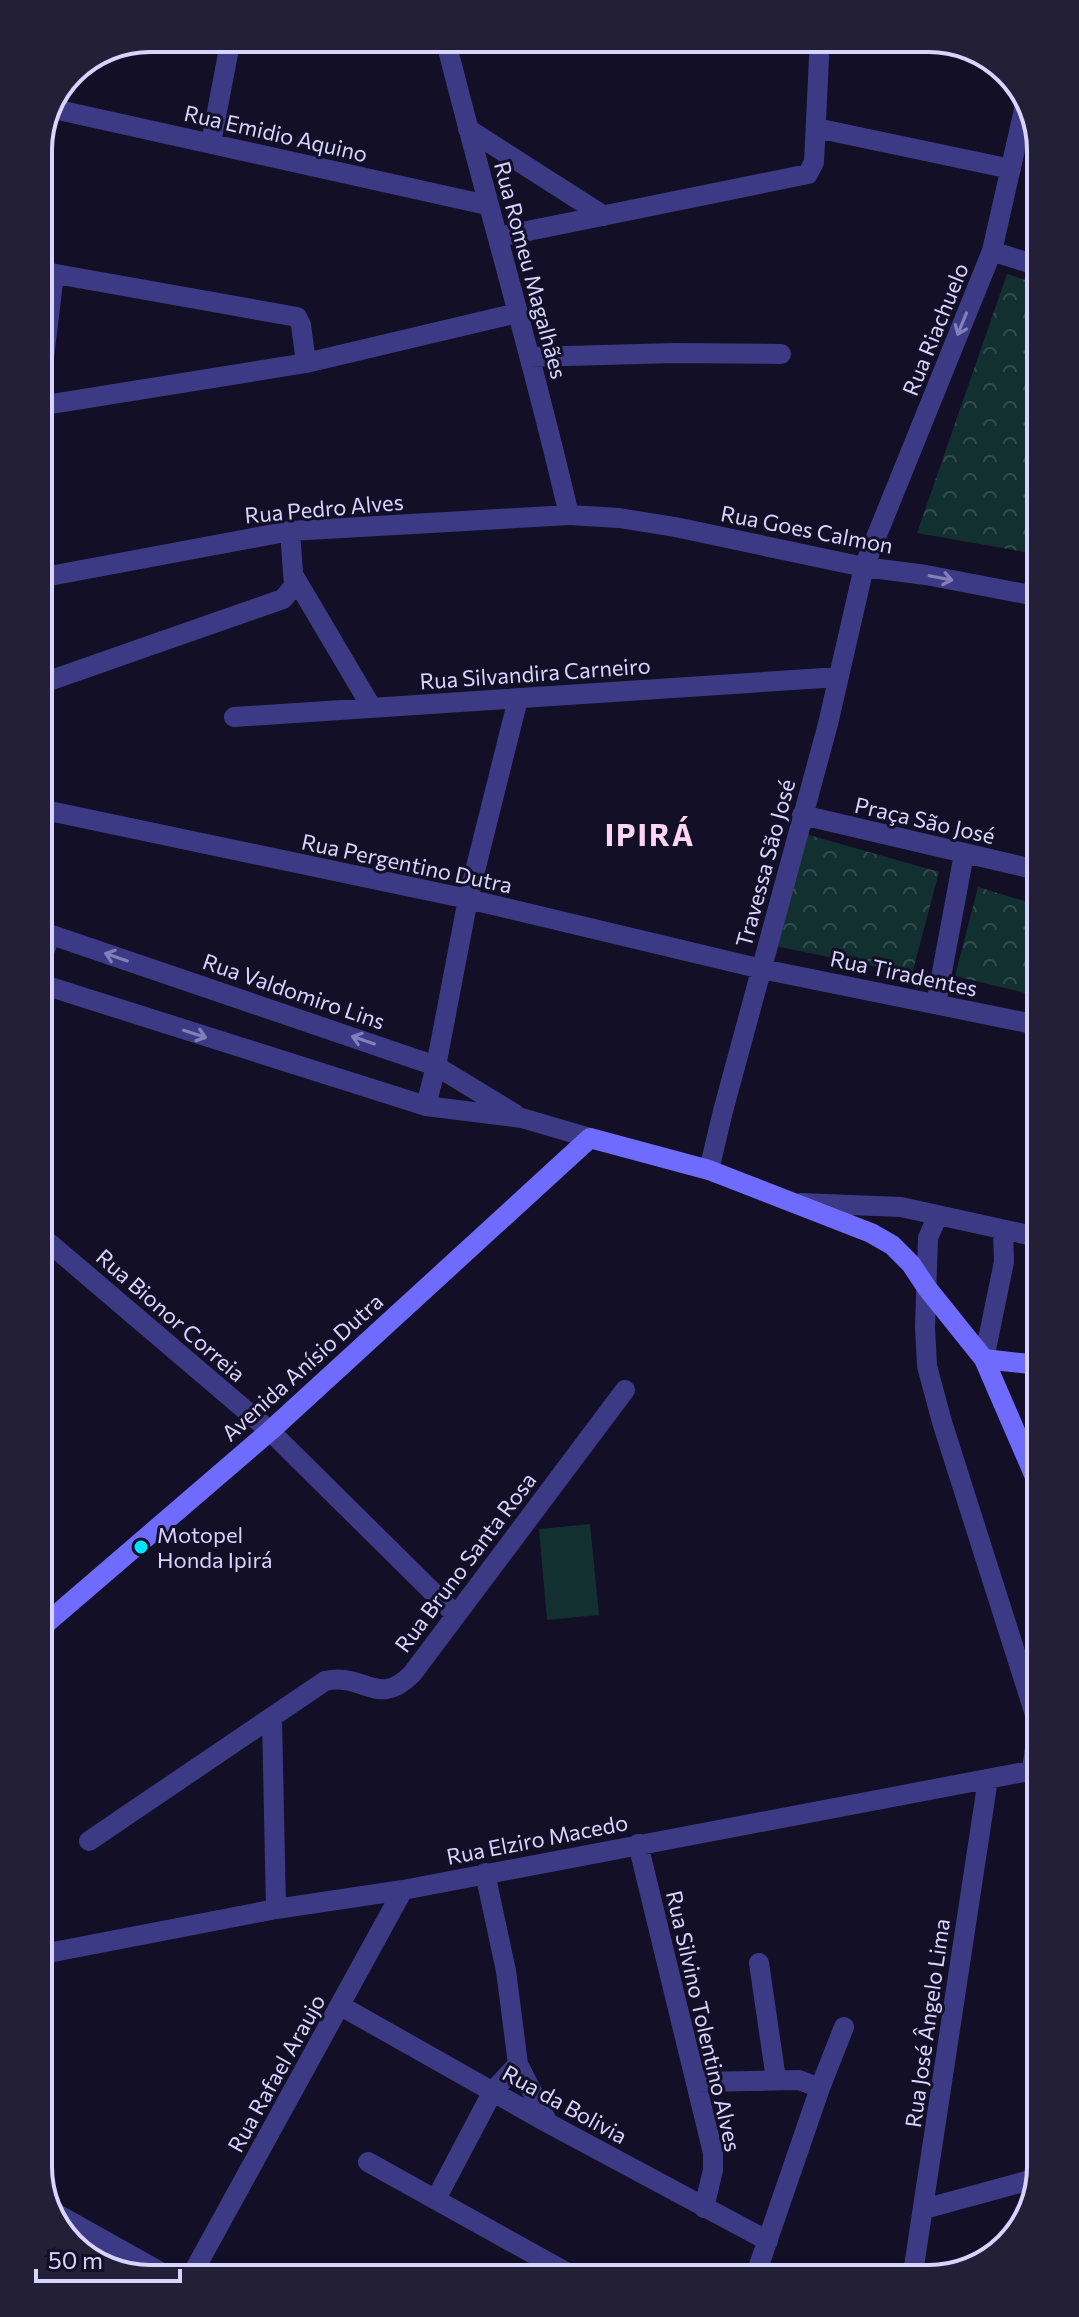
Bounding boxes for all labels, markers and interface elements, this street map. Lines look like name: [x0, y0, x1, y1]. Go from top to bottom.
street label: Rua Emidio Aquino: [182, 99, 370, 167]
street label: Rua Romeu Magalhães: [489, 158, 573, 382]
street label: Rua Riachuelo: [896, 259, 974, 399]
one-way arrow: [954, 311, 969, 336]
street label: Rua Pedro Alves: [243, 488, 405, 528]
street label: Rua Goes Calmon: [719, 499, 895, 559]
one-way arrow: [928, 571, 953, 586]
street label: Rua Silvandira Carneiro: [419, 651, 651, 695]
street label: Travessa São José: [730, 776, 800, 950]
street label: Praça São José: [852, 791, 998, 849]
district label: IPIRÁ: [605, 815, 695, 852]
street label: Rua Pergentino Dutra: [299, 827, 515, 899]
street label: Rua Tiradentes: [828, 944, 980, 1002]
street label: Rua Valdomiro Lins: [199, 947, 389, 1035]
one-way arrow: [104, 948, 129, 963]
one-way arrow: [182, 1027, 207, 1042]
one-way arrow: [351, 1031, 376, 1046]
street label: Rua Bionor Correia: [91, 1243, 251, 1387]
street label: Avenida Anísio Dutra: [216, 1288, 388, 1446]
street label: Rua Bruno Santa Rosa: [389, 1467, 541, 1657]
place label: Motopel Honda Ipirá: [157, 1521, 272, 1573]
marker: Motopel Honda Ipirá: [132, 1538, 150, 1556]
street label: Rua Elziro Macedo: [444, 1808, 630, 1870]
street label: Rua Silvino Tolentino Alves: [661, 1888, 747, 2154]
street label: Rua José Ângelo Lima: [899, 1917, 955, 2129]
street label: Rua Rafael Araujo: [221, 1989, 331, 2157]
street label: Rua da Bolivia: [498, 2059, 632, 2149]
scale bar: [36, 2233, 180, 2283]
text: 50 m: [48, 2245, 103, 2274]

